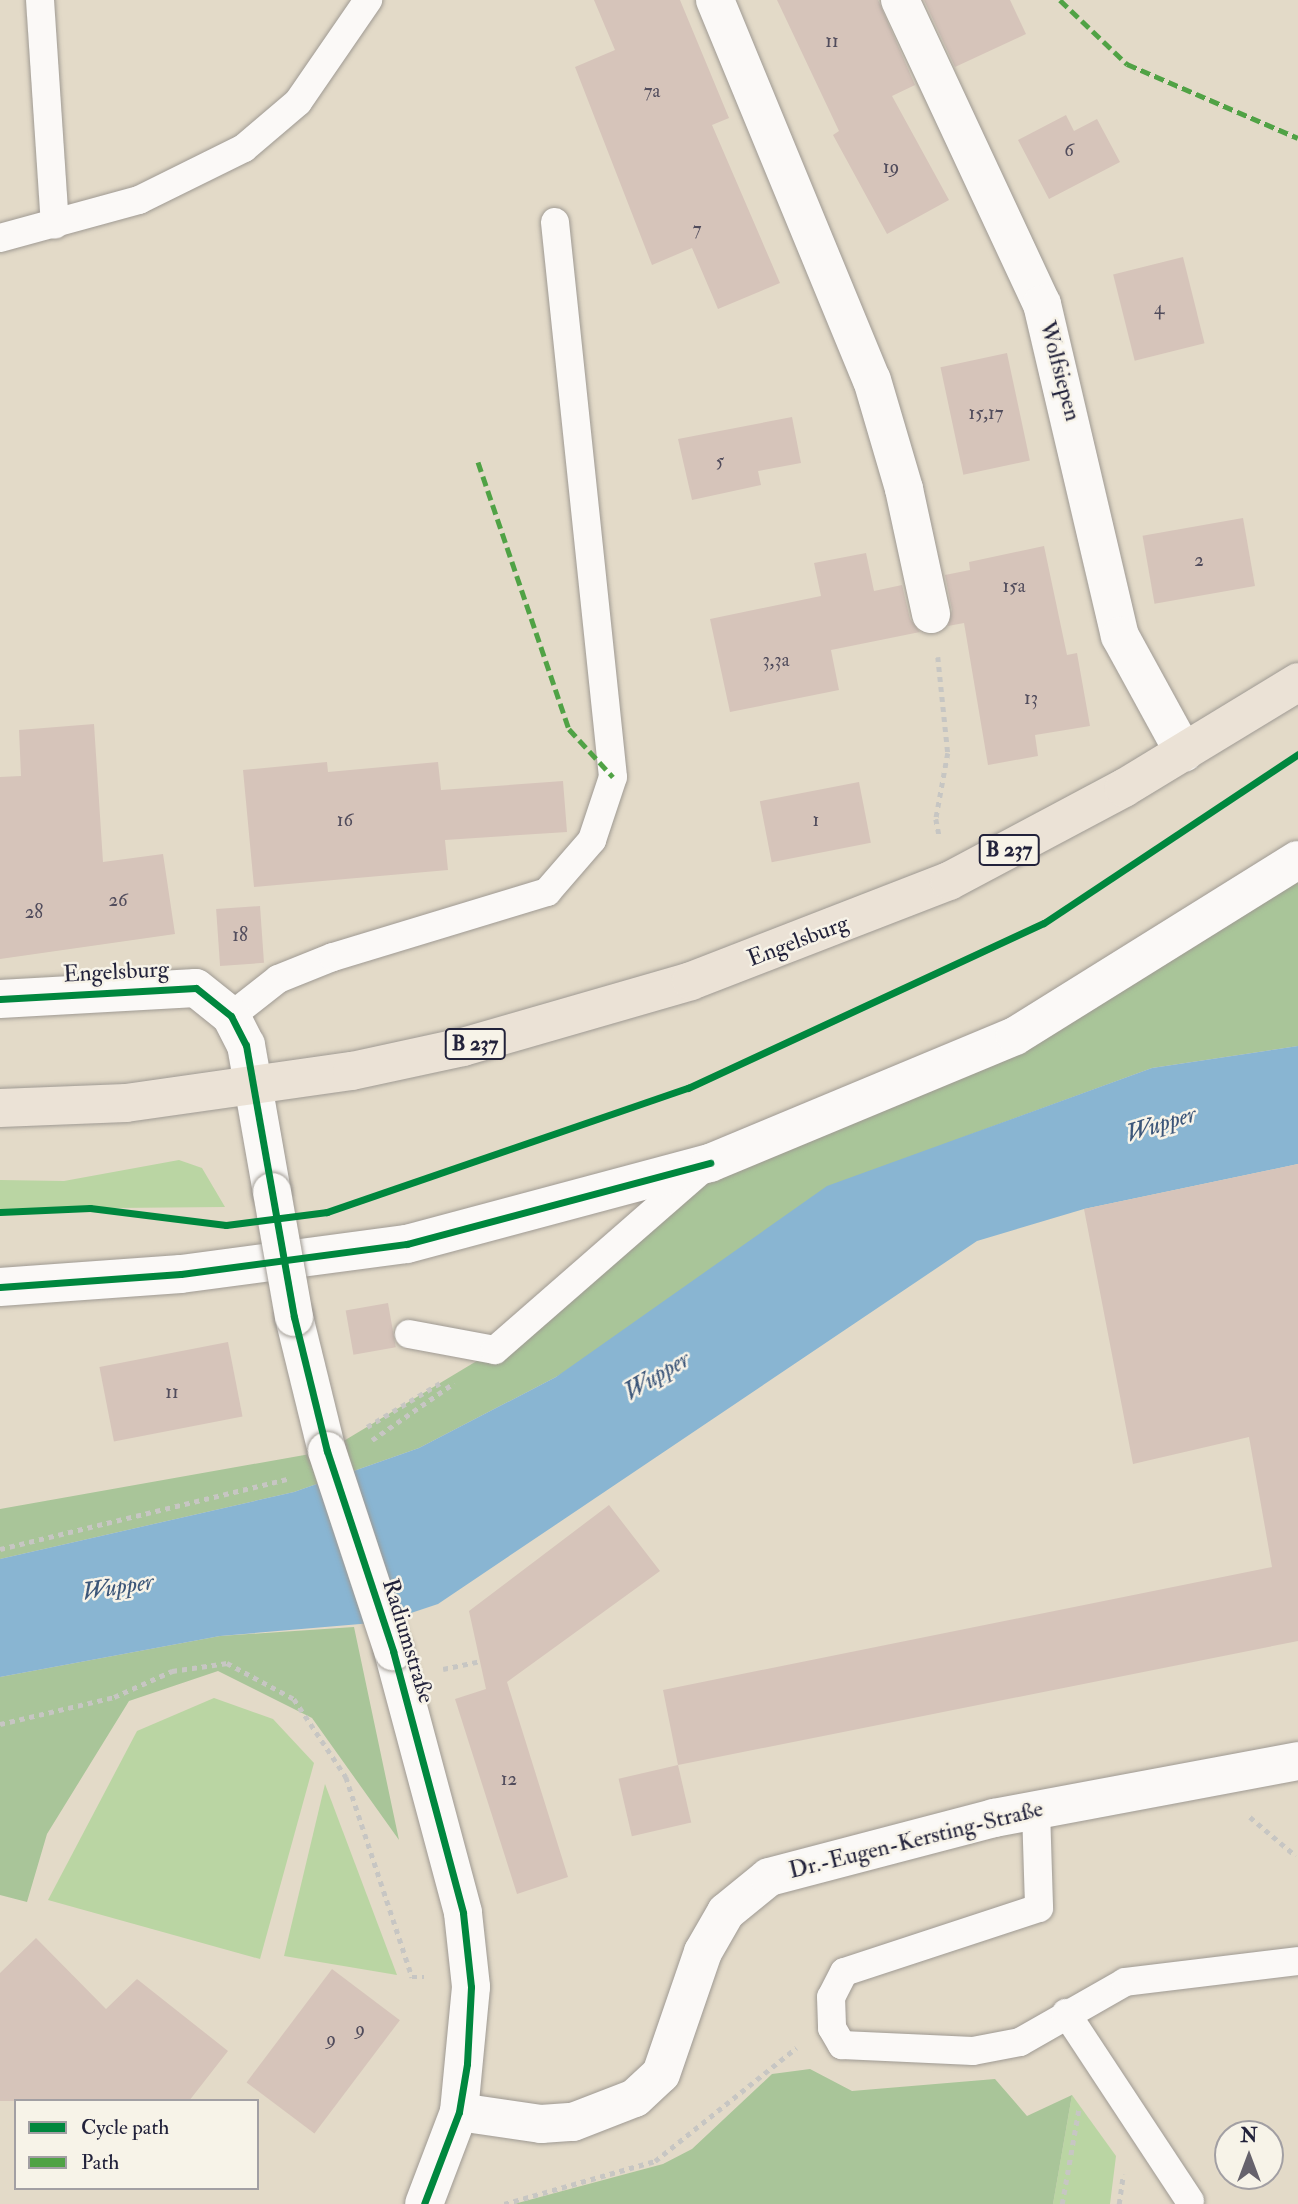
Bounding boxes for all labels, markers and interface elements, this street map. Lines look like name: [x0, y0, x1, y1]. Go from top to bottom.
house number: 11: [825, 31, 839, 53]
house number: 7a: [644, 81, 660, 103]
house number: 6: [1064, 140, 1074, 162]
house number: 19: [883, 157, 899, 179]
house number: 7: [693, 219, 701, 241]
house number: 4: [1154, 298, 1164, 320]
street label: Wolfsiepen: [1033, 318, 1087, 424]
house number: 15,17: [969, 403, 1003, 425]
house number: 5: [716, 451, 724, 473]
house number: 2: [1194, 550, 1204, 572]
house number: 15a: [1003, 576, 1025, 598]
house number: 3,3a: [763, 650, 789, 672]
house number: 13: [1024, 688, 1038, 710]
house number: 16: [337, 810, 353, 832]
house number: 1: [813, 810, 819, 832]
road number: B 237: [978, 832, 1040, 868]
house number: 26: [108, 890, 128, 912]
house number: 28: [25, 902, 43, 924]
street label: Engelsburg: [744, 909, 852, 973]
house number: 18: [232, 925, 248, 947]
street label: Engelsburg: [62, 955, 170, 989]
road number: B 237: [444, 1026, 506, 1062]
water label: Wupper: [1122, 1100, 1200, 1148]
water label: Wupper: [619, 1345, 695, 1407]
house number: 11: [165, 1382, 179, 1404]
water label: Wupper: [80, 1567, 156, 1607]
street label: Radiumstraße: [376, 1576, 440, 1706]
house number: 12: [501, 1769, 517, 1791]
street label: Dr.-Eugen-Kersting-Straße: [786, 1795, 1046, 1885]
house number: 9: [355, 2019, 365, 2041]
house number: 9: [326, 2029, 336, 2051]
legend: [14, 2099, 259, 2190]
text: Cycle path: [81, 2114, 169, 2141]
north arrow: [1214, 2120, 1284, 2190]
text: N: [1240, 2124, 1258, 2148]
text: Path: [81, 2149, 119, 2176]

